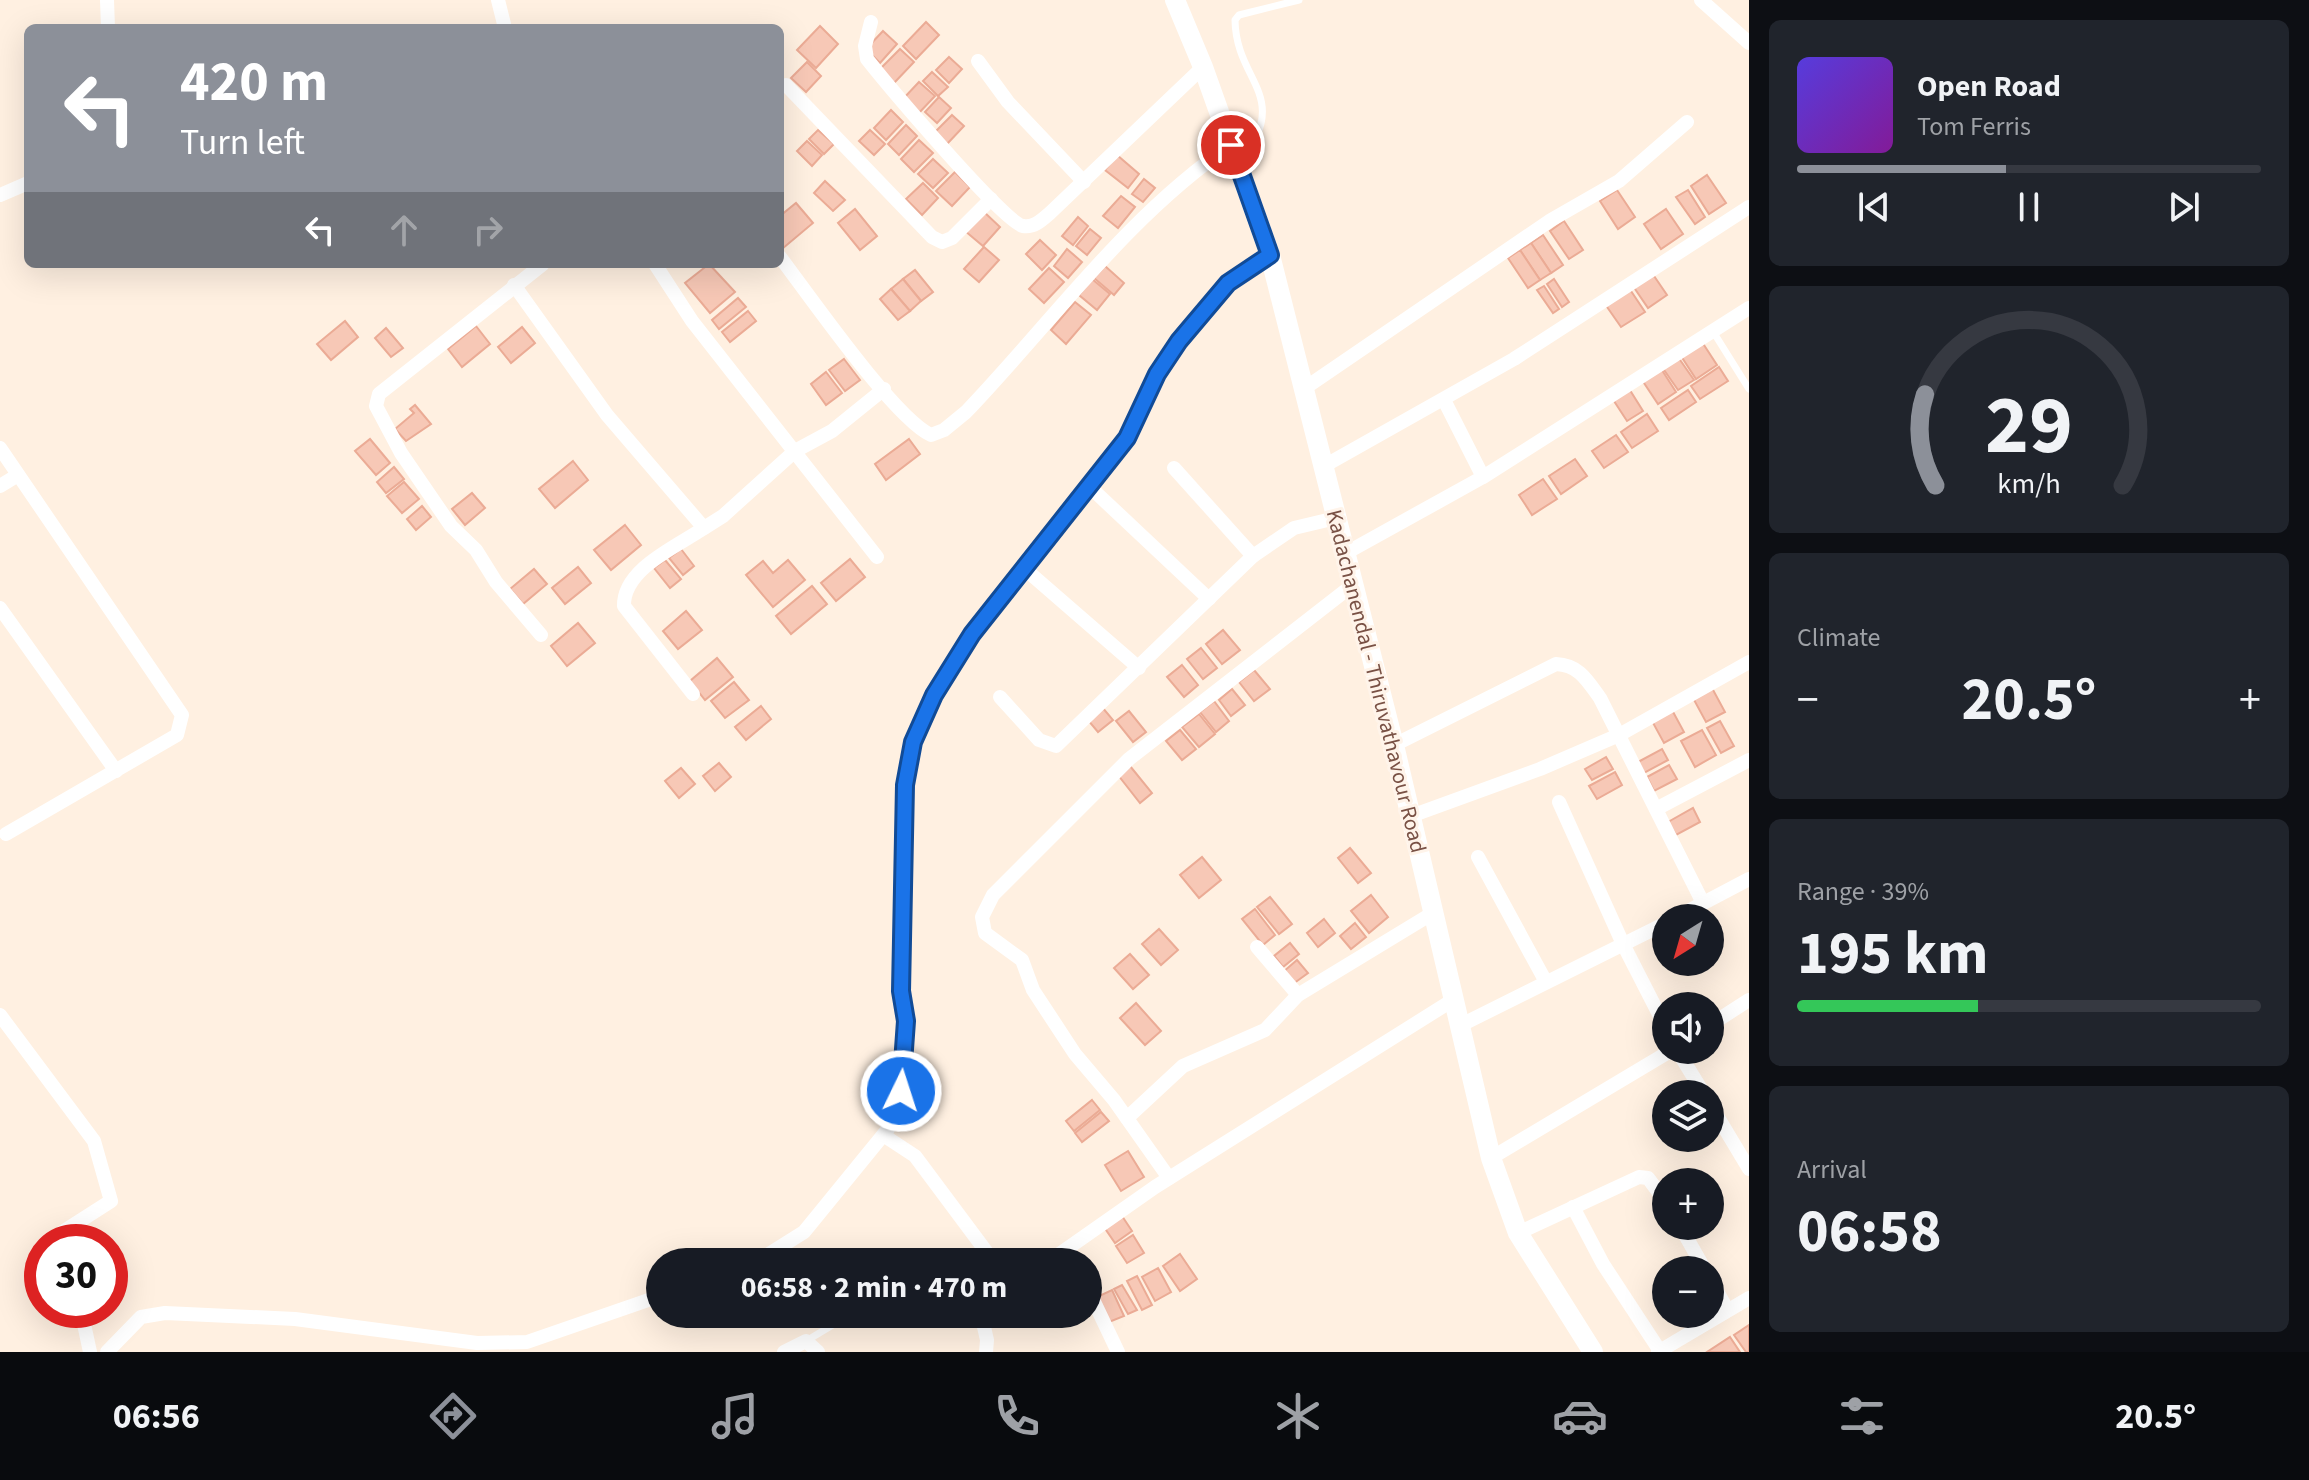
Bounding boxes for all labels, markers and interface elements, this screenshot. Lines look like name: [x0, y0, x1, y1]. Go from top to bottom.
text: 420 m: [180, 43, 328, 122]
icon: left: [48, 56, 152, 160]
text: Open Road: [1917, 65, 2061, 108]
text: Tom Ferris: [1917, 108, 2031, 145]
pin: [1197, 111, 1265, 179]
text: Turn left: [180, 117, 305, 168]
icon: arrive: [1209, 123, 1253, 167]
icon: previous: [1852, 185, 1896, 229]
icon: pause: [2007, 185, 2051, 229]
icon: next: [2162, 185, 2206, 229]
icon: left: [298, 208, 342, 252]
icon: ahead: [382, 208, 426, 252]
icon: right: [466, 208, 510, 252]
text: 29: [1985, 366, 2073, 484]
text: km/h: [1997, 464, 2061, 504]
street label: Kadachanendal - Thiruvathavour Road: [1318, 506, 1434, 856]
text: Climate: [1797, 619, 1881, 656]
text: 20.5°: [1962, 658, 2096, 743]
text: −: [1797, 669, 1819, 732]
text: +: [2239, 669, 2261, 732]
text: Range · 39%: [1797, 873, 1929, 910]
north arrow: [1652, 904, 1724, 976]
map controls: [1652, 904, 1724, 1328]
text: 195 km: [1797, 912, 1988, 997]
button: sound: [1652, 992, 1724, 1064]
position arrow: [859, 1049, 943, 1133]
button: layers: [1652, 1080, 1724, 1152]
text: Arrival: [1797, 1151, 1867, 1188]
button: +: [1652, 1168, 1724, 1240]
text: 06:58: [1797, 1190, 1942, 1275]
speed limit sign: 30: [24, 1224, 128, 1328]
button: −: [1652, 1256, 1724, 1328]
text: 06:58 · 2 min · 470 m: [741, 1266, 1007, 1309]
icon: directions: [425, 1388, 481, 1444]
icon: music: [707, 1388, 763, 1444]
icon: phone: [989, 1388, 1045, 1444]
icon: climate: [1270, 1388, 1326, 1444]
icon: car: [1552, 1388, 1608, 1444]
icon: filters: [1834, 1388, 1890, 1444]
text: 06:56: [113, 1391, 200, 1442]
text: 20.5°: [2115, 1391, 2196, 1442]

